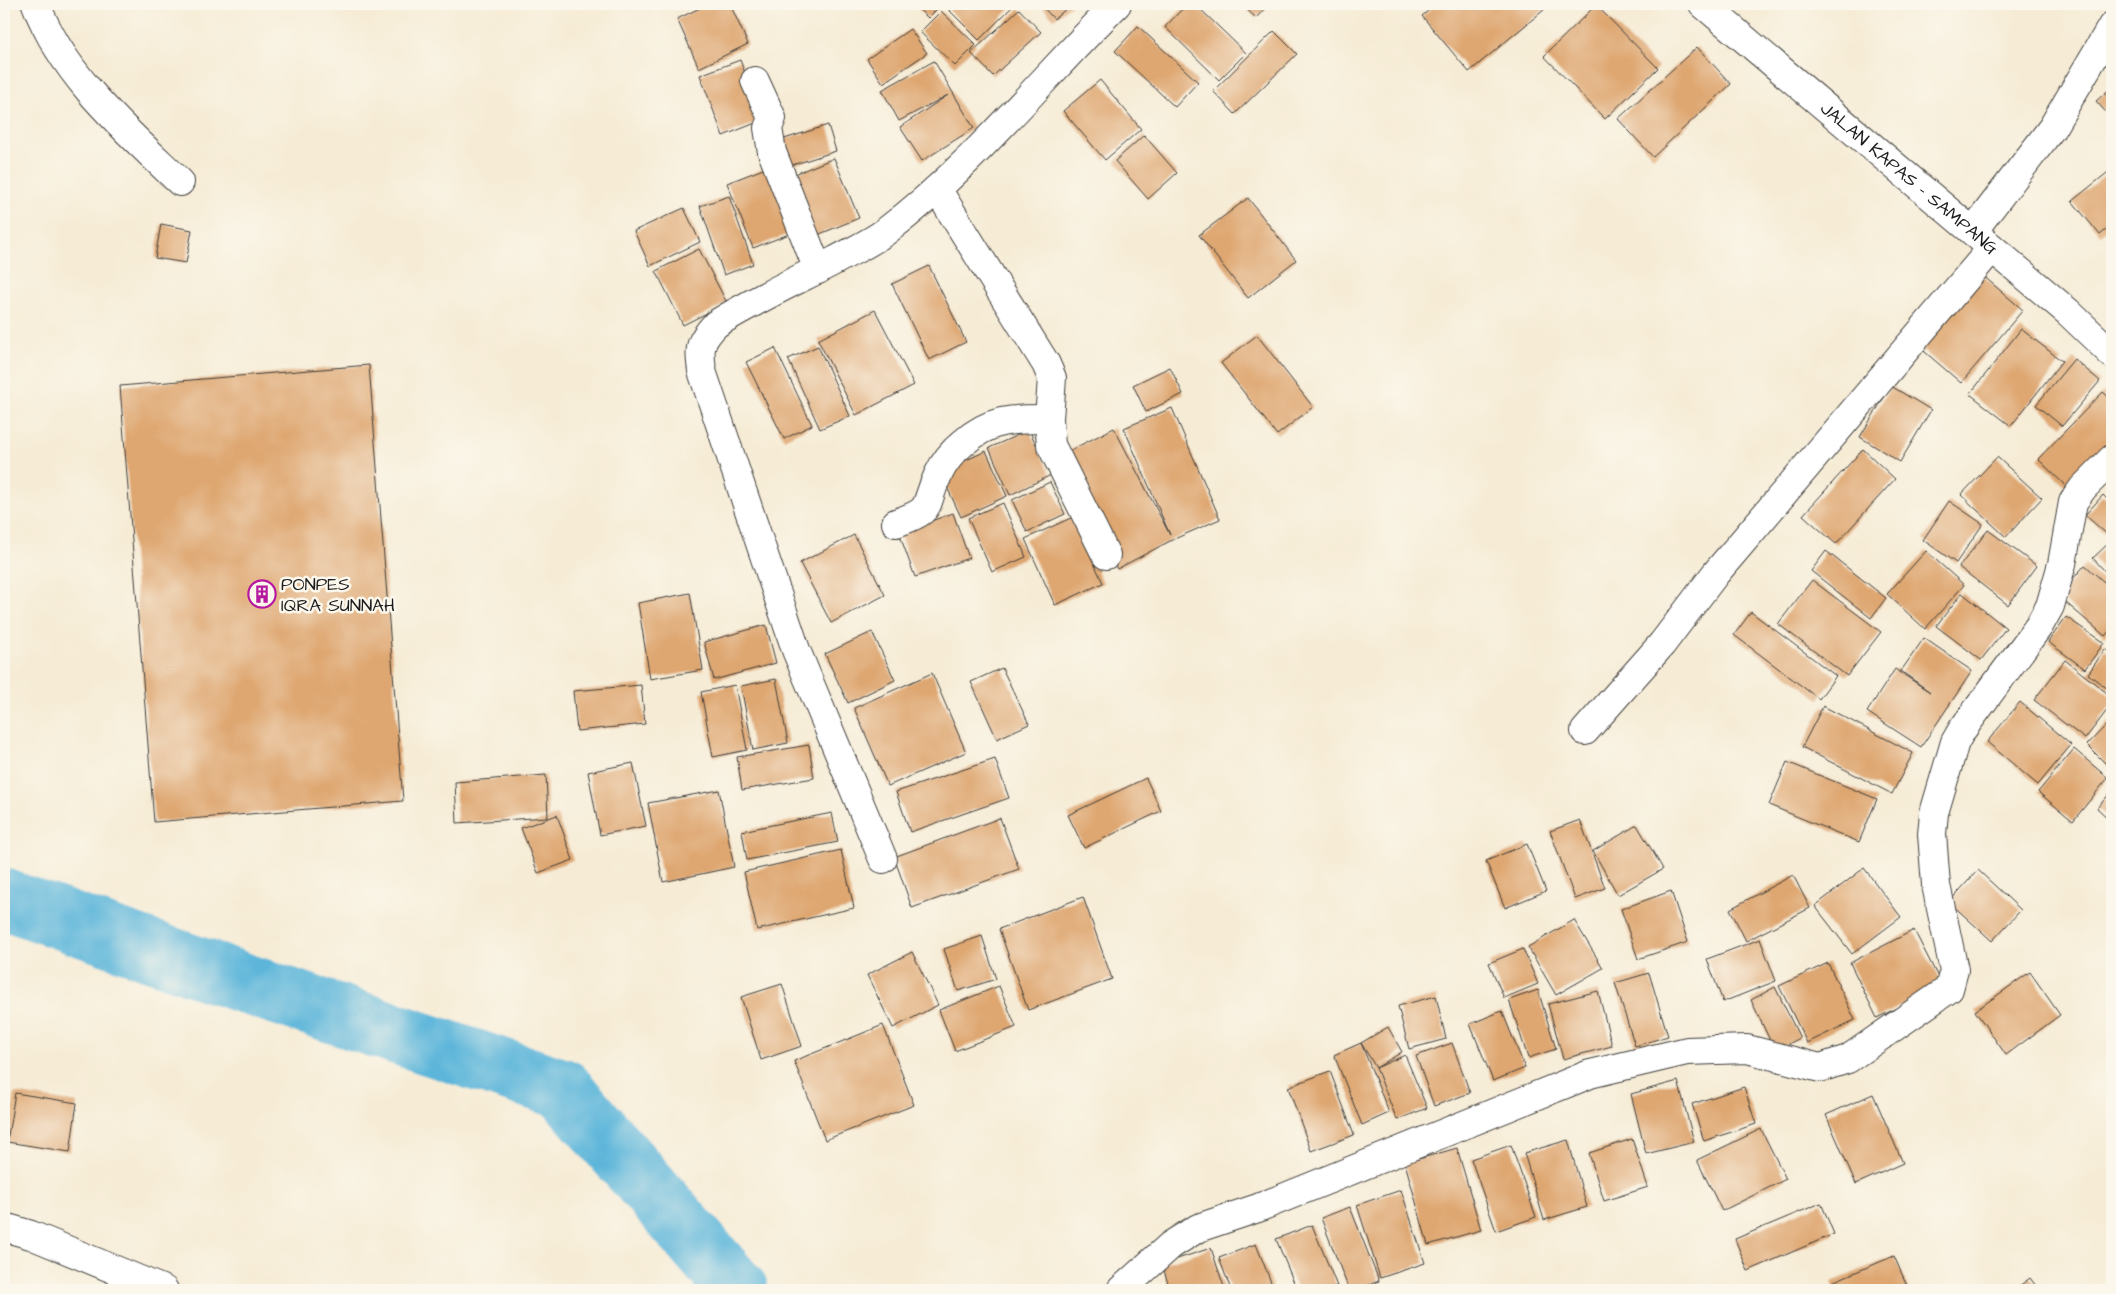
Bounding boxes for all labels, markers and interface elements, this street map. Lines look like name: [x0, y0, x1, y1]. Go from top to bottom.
street label: JALAN KAPAS - SAMPANG: [1815, 96, 2004, 261]
place label: PONPES IQRA SUNNAH: [281, 572, 395, 618]
building icon: PONPES IQRA SUNNAH: [247, 579, 277, 609]

